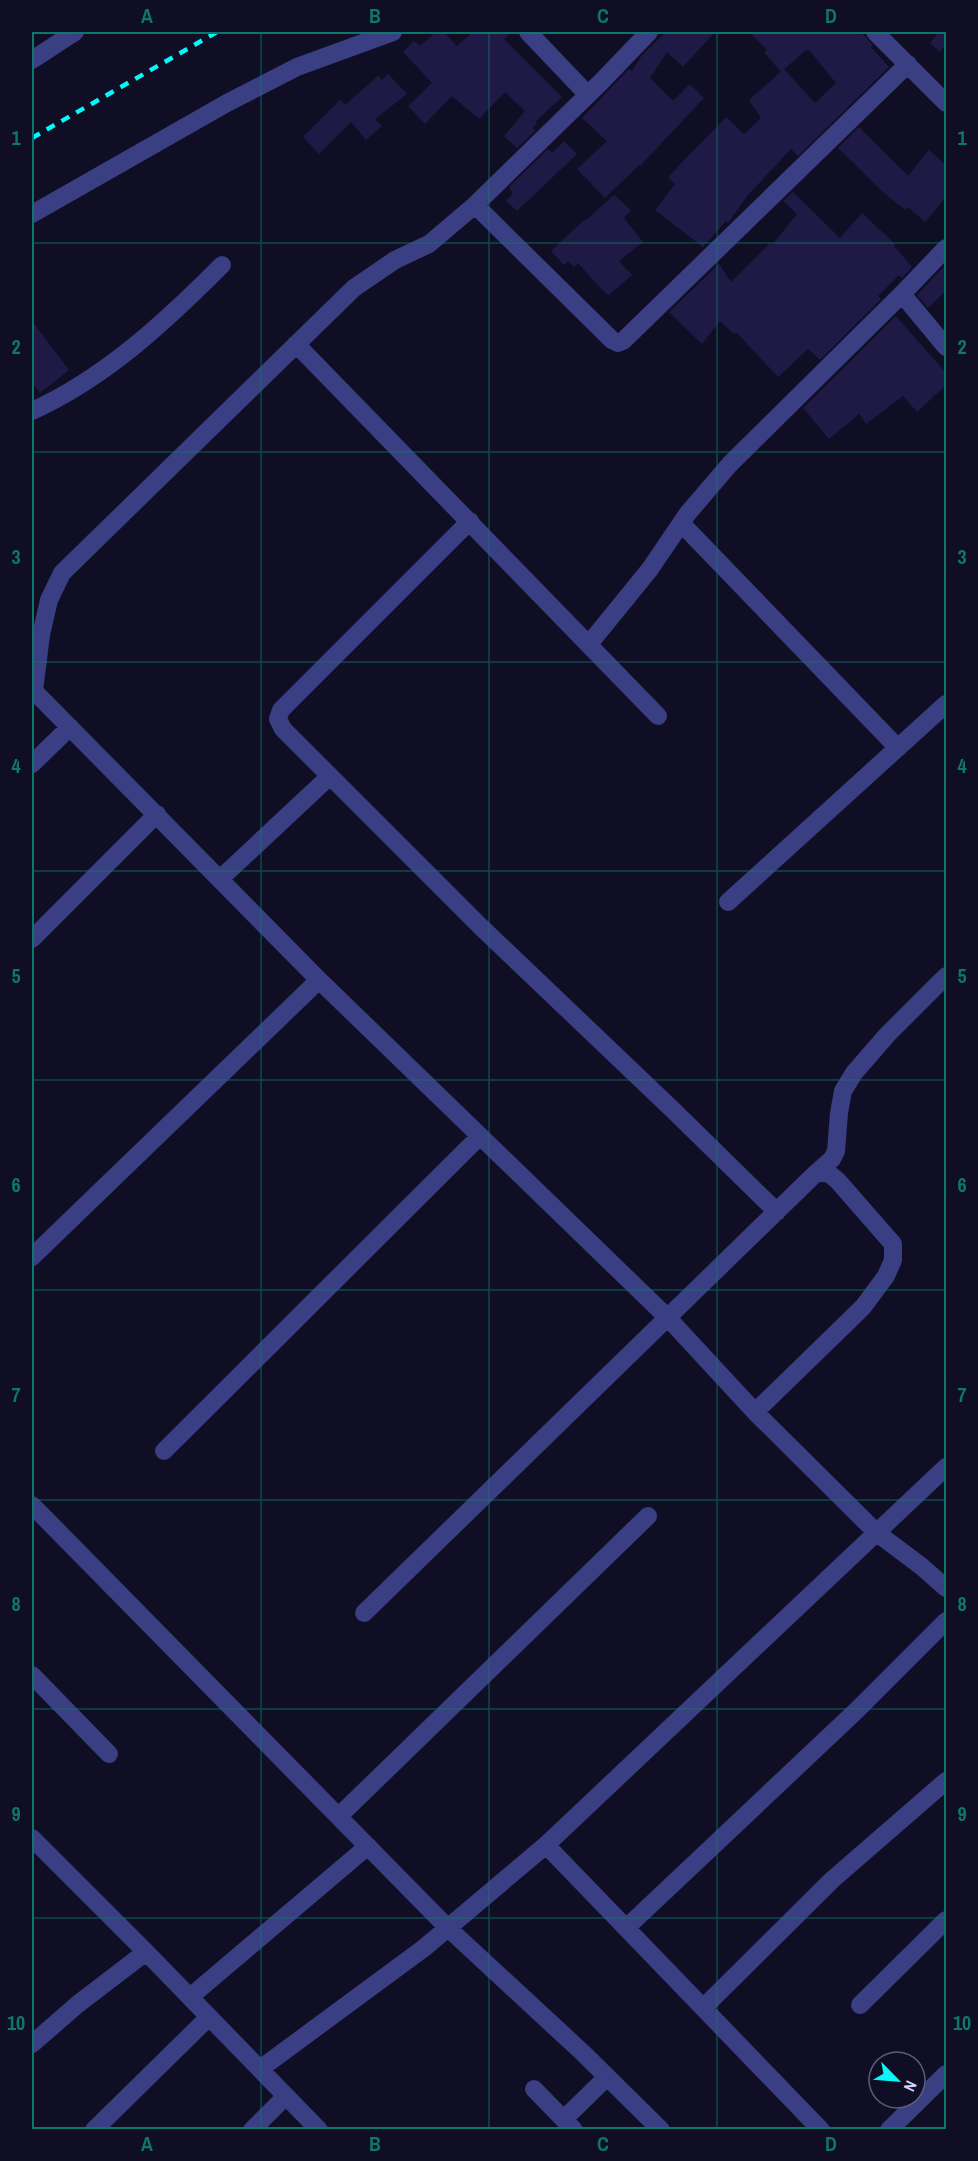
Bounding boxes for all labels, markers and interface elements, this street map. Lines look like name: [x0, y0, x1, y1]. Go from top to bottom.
text: A: [141, 2, 153, 29]
text: B: [369, 2, 381, 29]
text: C: [597, 2, 609, 29]
text: D: [825, 2, 837, 29]
text: 1: [11, 124, 21, 151]
text: 1: [957, 124, 967, 151]
text: 2: [11, 333, 21, 360]
text: 2: [957, 333, 967, 360]
text: 3: [11, 543, 21, 570]
text: 3: [957, 543, 967, 570]
text: 4: [11, 752, 21, 779]
text: 4: [957, 752, 967, 779]
text: 5: [11, 962, 21, 989]
text: 5: [957, 962, 967, 989]
text: 6: [11, 1171, 21, 1198]
text: 6: [957, 1171, 967, 1198]
text: 7: [11, 1381, 21, 1408]
text: 7: [957, 1381, 967, 1408]
text: 8: [11, 1590, 21, 1617]
text: 8: [957, 1590, 967, 1617]
text: 9: [11, 1800, 21, 1827]
text: 9: [957, 1800, 967, 1827]
text: 10: [7, 2009, 25, 2036]
text: 10: [953, 2009, 971, 2036]
north arrow: [867, 2050, 927, 2110]
text: N: [899, 2077, 923, 2095]
text: A: [141, 2130, 153, 2157]
text: B: [369, 2130, 381, 2157]
text: C: [597, 2130, 609, 2157]
text: D: [825, 2130, 837, 2157]

